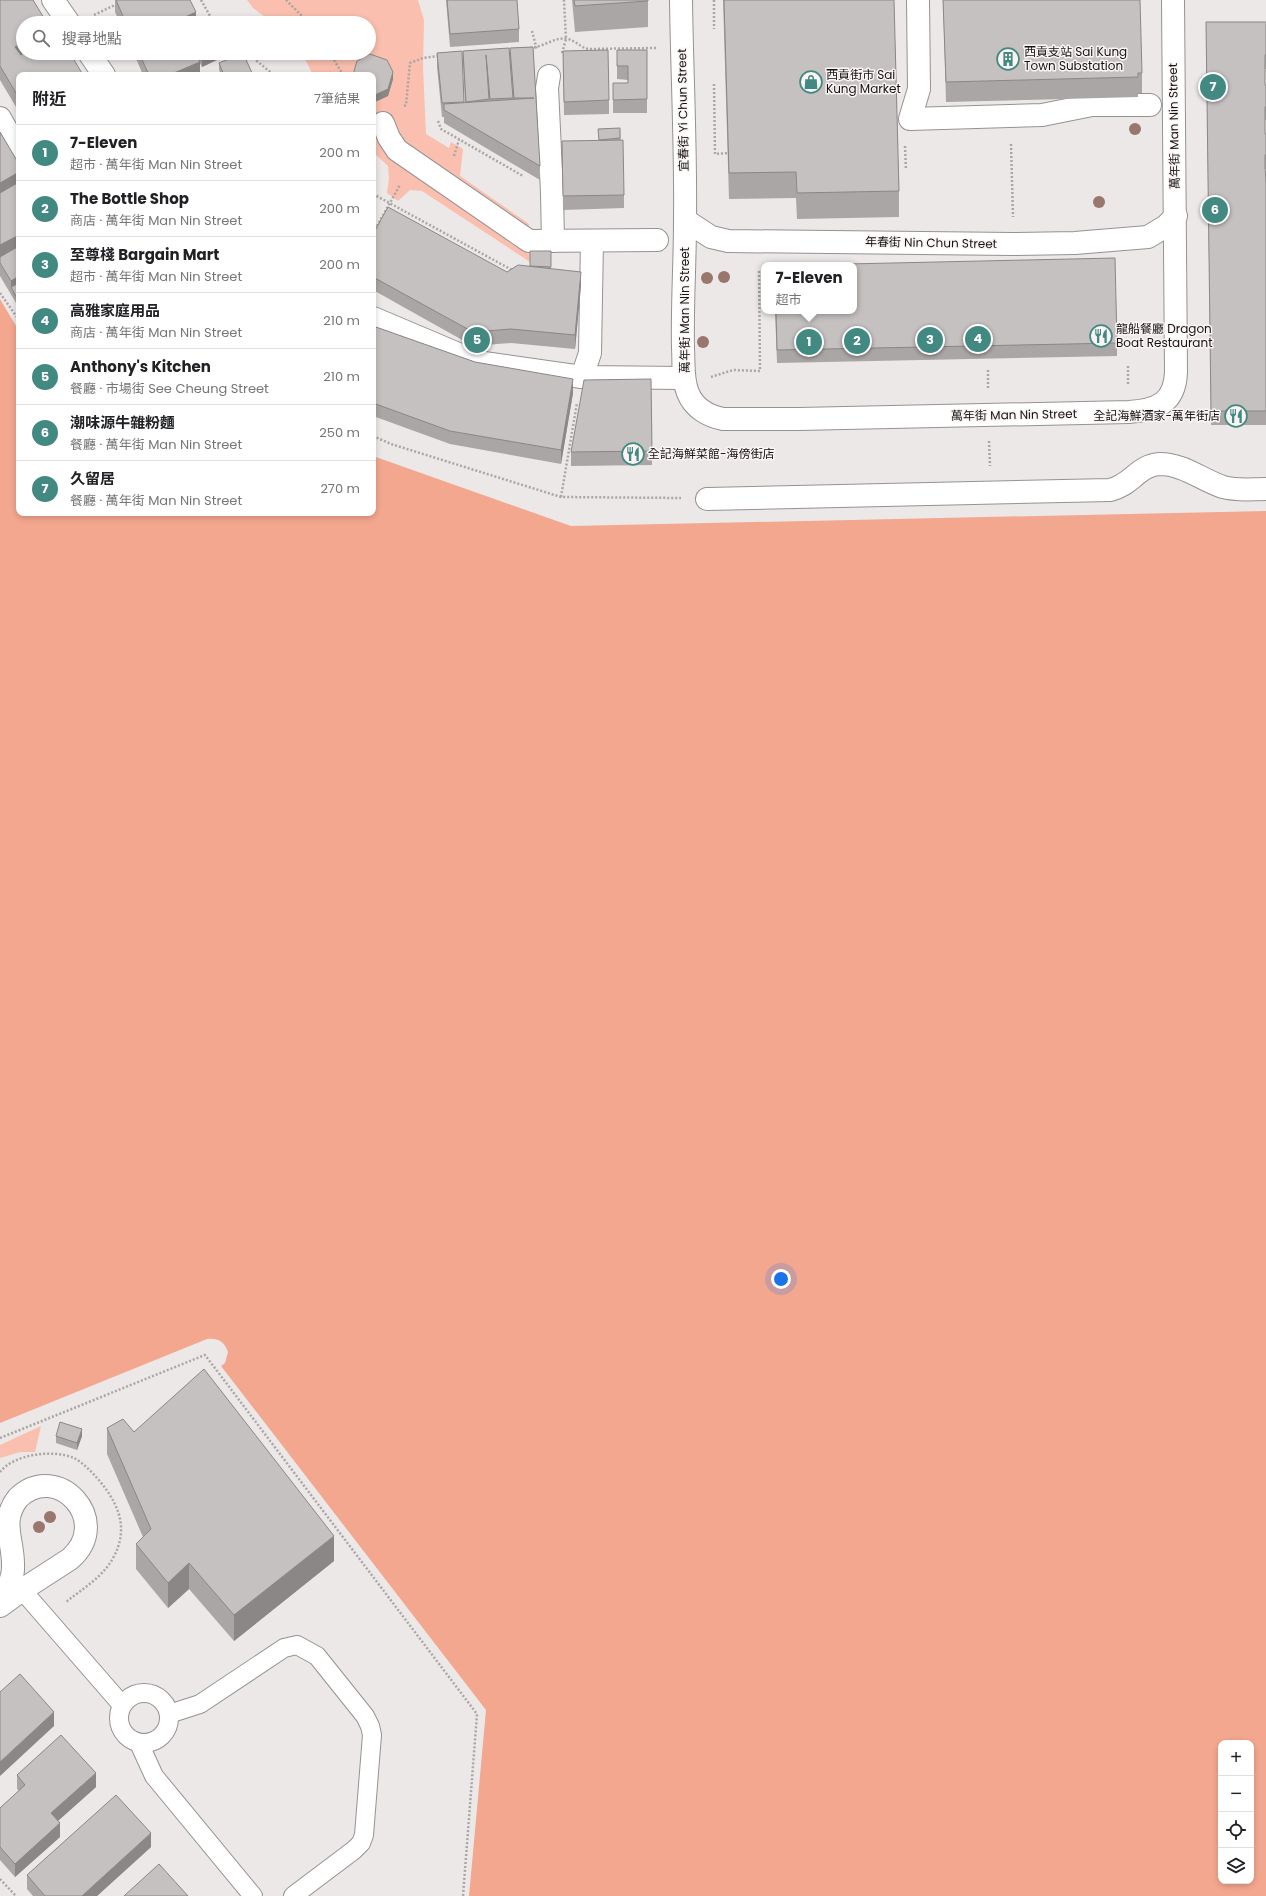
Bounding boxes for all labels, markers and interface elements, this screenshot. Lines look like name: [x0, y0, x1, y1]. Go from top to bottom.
search box: [16, 16, 376, 60]
icon: search: [30, 27, 52, 49]
text: 搜尋地點: [62, 28, 122, 49]
place label: 西貢支站 Sai Kung Town Substation: [1024, 43, 1127, 74]
building icon: 西貢支站 Sai Kung Town Substation: [995, 46, 1021, 72]
street label: 宜春街 Yi Chun Street: [673, 48, 692, 172]
street label: 萬年街 Man Nin Street: [1164, 63, 1183, 189]
place label: 西貢街市 Sai Kung Market: [826, 66, 901, 97]
shop icon: 西貢街市 Sai Kung Market: [798, 69, 824, 95]
pin: 7: [1200, 72, 1226, 102]
text: 附近: [32, 87, 66, 111]
text: 7筆結果: [314, 89, 360, 108]
text: 7-Eleven: [70, 132, 137, 153]
text: 1: [43, 143, 47, 162]
text: 200 m: [319, 143, 360, 162]
text: 超市 · 萬年街 Man Nin Street: [70, 155, 242, 174]
text: The Bottle Shop: [70, 188, 189, 209]
pin: 6: [1202, 195, 1228, 225]
text: 2: [41, 199, 49, 218]
text: 200 m: [319, 199, 360, 218]
text: 商店 · 萬年街 Man Nin Street: [70, 211, 242, 230]
street label: 年春街 Nin Chun Street: [865, 233, 997, 252]
text: 至尊棧 Bargain Mart: [70, 244, 219, 265]
street label: 萬年街 Man Nin Street: [676, 247, 693, 373]
text: 3: [41, 255, 49, 274]
text: 200 m: [319, 255, 360, 274]
popup: [761, 262, 857, 314]
text: 超市 · 萬年街 Man Nin Street: [70, 267, 242, 286]
text: 7-Eleven: [775, 267, 843, 288]
text: 超市: [775, 290, 801, 309]
text: 高雅家庭用品: [70, 300, 160, 321]
text: 4: [41, 311, 49, 330]
text: 210 m: [323, 311, 360, 330]
place label: 龍船餐廳 Dragon Boat Restaurant: [1116, 320, 1213, 351]
text: 商店 · 萬年街 Man Nin Street: [70, 323, 242, 342]
restaurant icon: 龍船餐廳 Dragon Boat Restaurant: [1088, 323, 1114, 349]
pin: 4: [965, 324, 991, 354]
pin: 5: [464, 325, 490, 355]
pin: 3: [917, 325, 943, 355]
pin: 2: [844, 326, 870, 356]
pin: 1: [796, 327, 822, 357]
text: Anthony's Kitchen: [70, 356, 211, 377]
text: 5: [41, 367, 49, 386]
text: 210 m: [323, 367, 360, 386]
text: 餐廳 · 市場街 See Cheung Street: [70, 379, 269, 398]
restaurant icon: 全記海鮮酒家-萬年街店: [1223, 403, 1249, 429]
street label: 萬年街 Man Nin Street: [951, 405, 1077, 424]
place label: 全記海鮮酒家-萬年街店: [1093, 407, 1220, 424]
text: 潮味源牛雜粉麵: [70, 412, 175, 433]
text: 6: [41, 423, 49, 442]
text: 250 m: [319, 423, 360, 442]
text: 餐廳 · 萬年街 Man Nin Street: [70, 435, 242, 454]
restaurant icon: 全記海鮮菜館-海傍街店: [620, 441, 646, 467]
place label: 全記海鮮菜館-海傍街店: [648, 445, 775, 462]
text: 久留居: [70, 468, 115, 489]
text: 7: [42, 479, 48, 498]
text: 270 m: [320, 479, 360, 498]
text: 餐廳 · 萬年街 Man Nin Street: [70, 491, 242, 510]
your location: [771, 1269, 791, 1289]
map controls: [1218, 1740, 1254, 1884]
button: +: [1218, 1740, 1254, 1776]
button: −: [1218, 1776, 1254, 1812]
button: locate: [1218, 1812, 1254, 1848]
button: layers: [1218, 1848, 1254, 1884]

